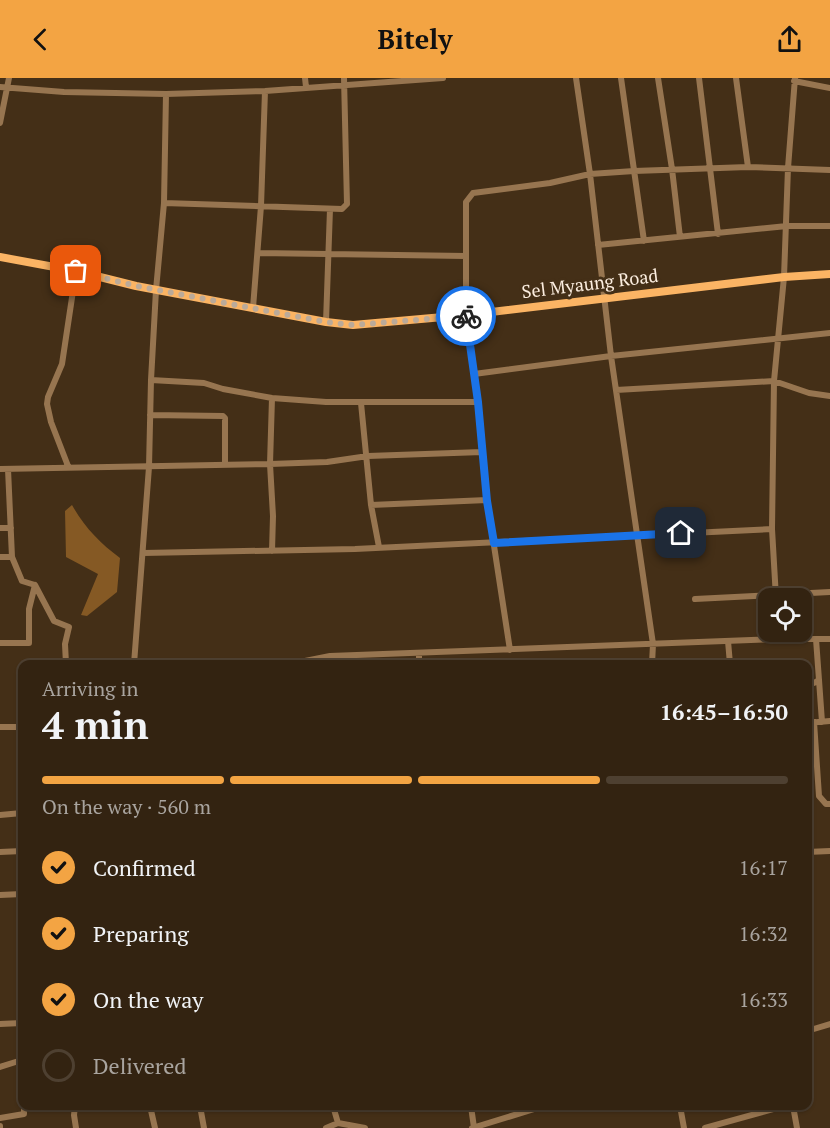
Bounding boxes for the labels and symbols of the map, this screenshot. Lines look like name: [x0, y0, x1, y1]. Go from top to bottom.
pin: [50, 245, 101, 296]
street label: Sel Myaung Road: [520, 263, 659, 303]
courier: [436, 286, 496, 346]
pin: [655, 507, 706, 558]

